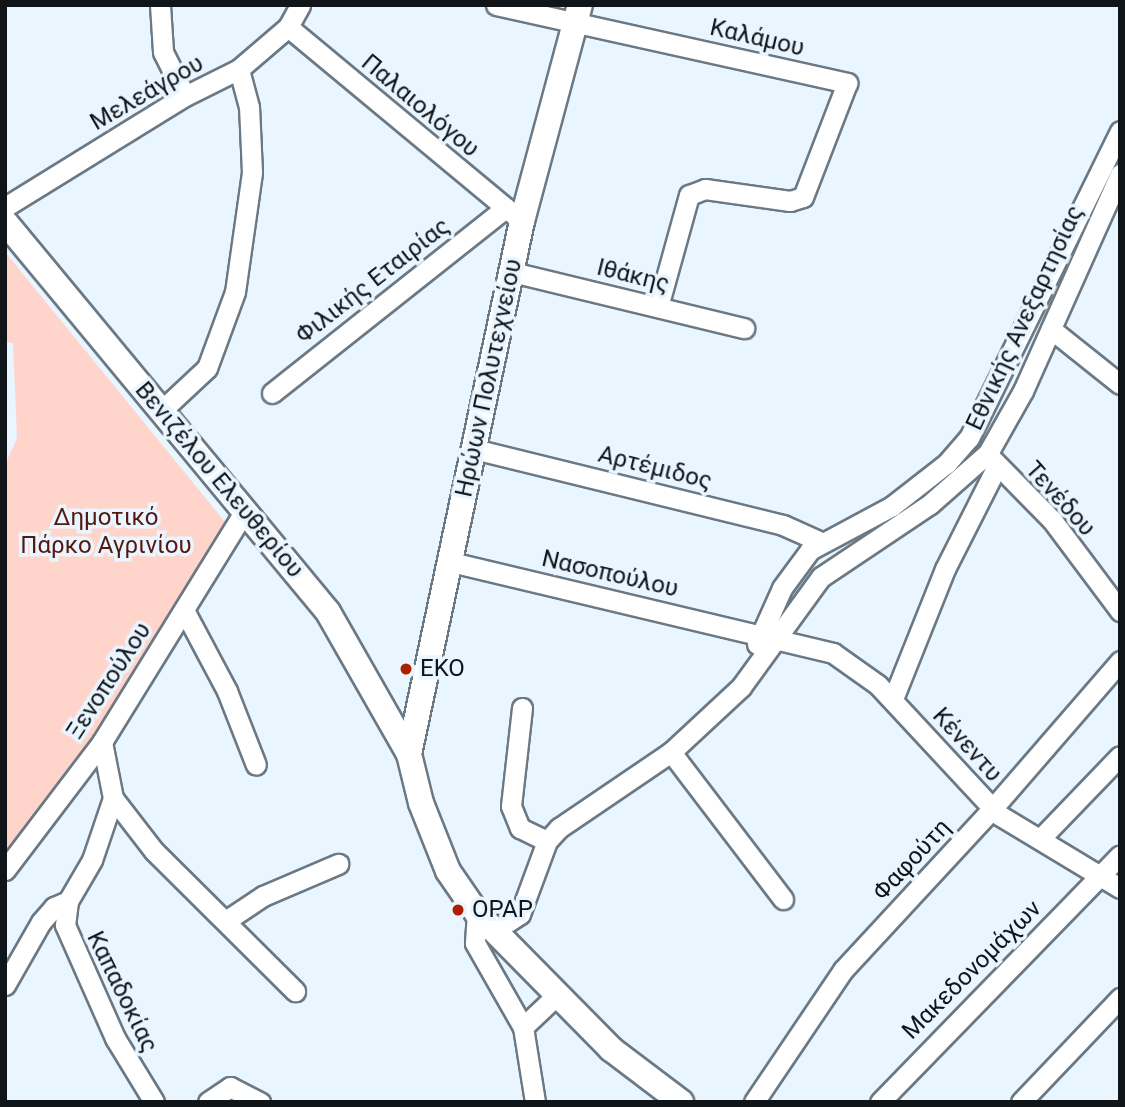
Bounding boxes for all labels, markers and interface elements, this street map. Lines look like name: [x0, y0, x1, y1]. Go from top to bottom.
street label: Καλάμου: [707, 13, 807, 63]
street label: Παλαιολόγου: [355, 48, 485, 164]
street label: Μελεάγρου: [85, 49, 209, 137]
street label: Εθνικής Ανεξαρτησίας: [960, 201, 1090, 435]
street label: Φιλικής Εταιρίας: [290, 212, 456, 350]
street label: Ιθάκης: [594, 253, 672, 299]
street label: Ηρώων Πολυτεχνείου: [450, 256, 528, 500]
street label: Βενιζέλου Ελευθερίου: [129, 376, 309, 584]
street label: Αρτέμιδος: [595, 440, 715, 496]
street label: Τενέδου: [1019, 456, 1101, 542]
park label: Δημοτικό Πάρκο Αγρινίου: [20, 504, 192, 560]
street label: Νασοπούλου: [539, 544, 681, 604]
street label: Ξενοπούλου: [61, 617, 157, 745]
place label: EKO: [420, 655, 465, 683]
marker: EKO: [398, 661, 414, 677]
street label: Κένεντυ: [926, 702, 1008, 788]
street label: Φαφούτη: [867, 813, 957, 907]
street label: Μακεδονομάχων: [896, 894, 1048, 1046]
place label: OPAP: [472, 896, 533, 924]
marker: OPAP: [450, 902, 466, 918]
street label: Καπαδοκίας: [80, 927, 164, 1057]

